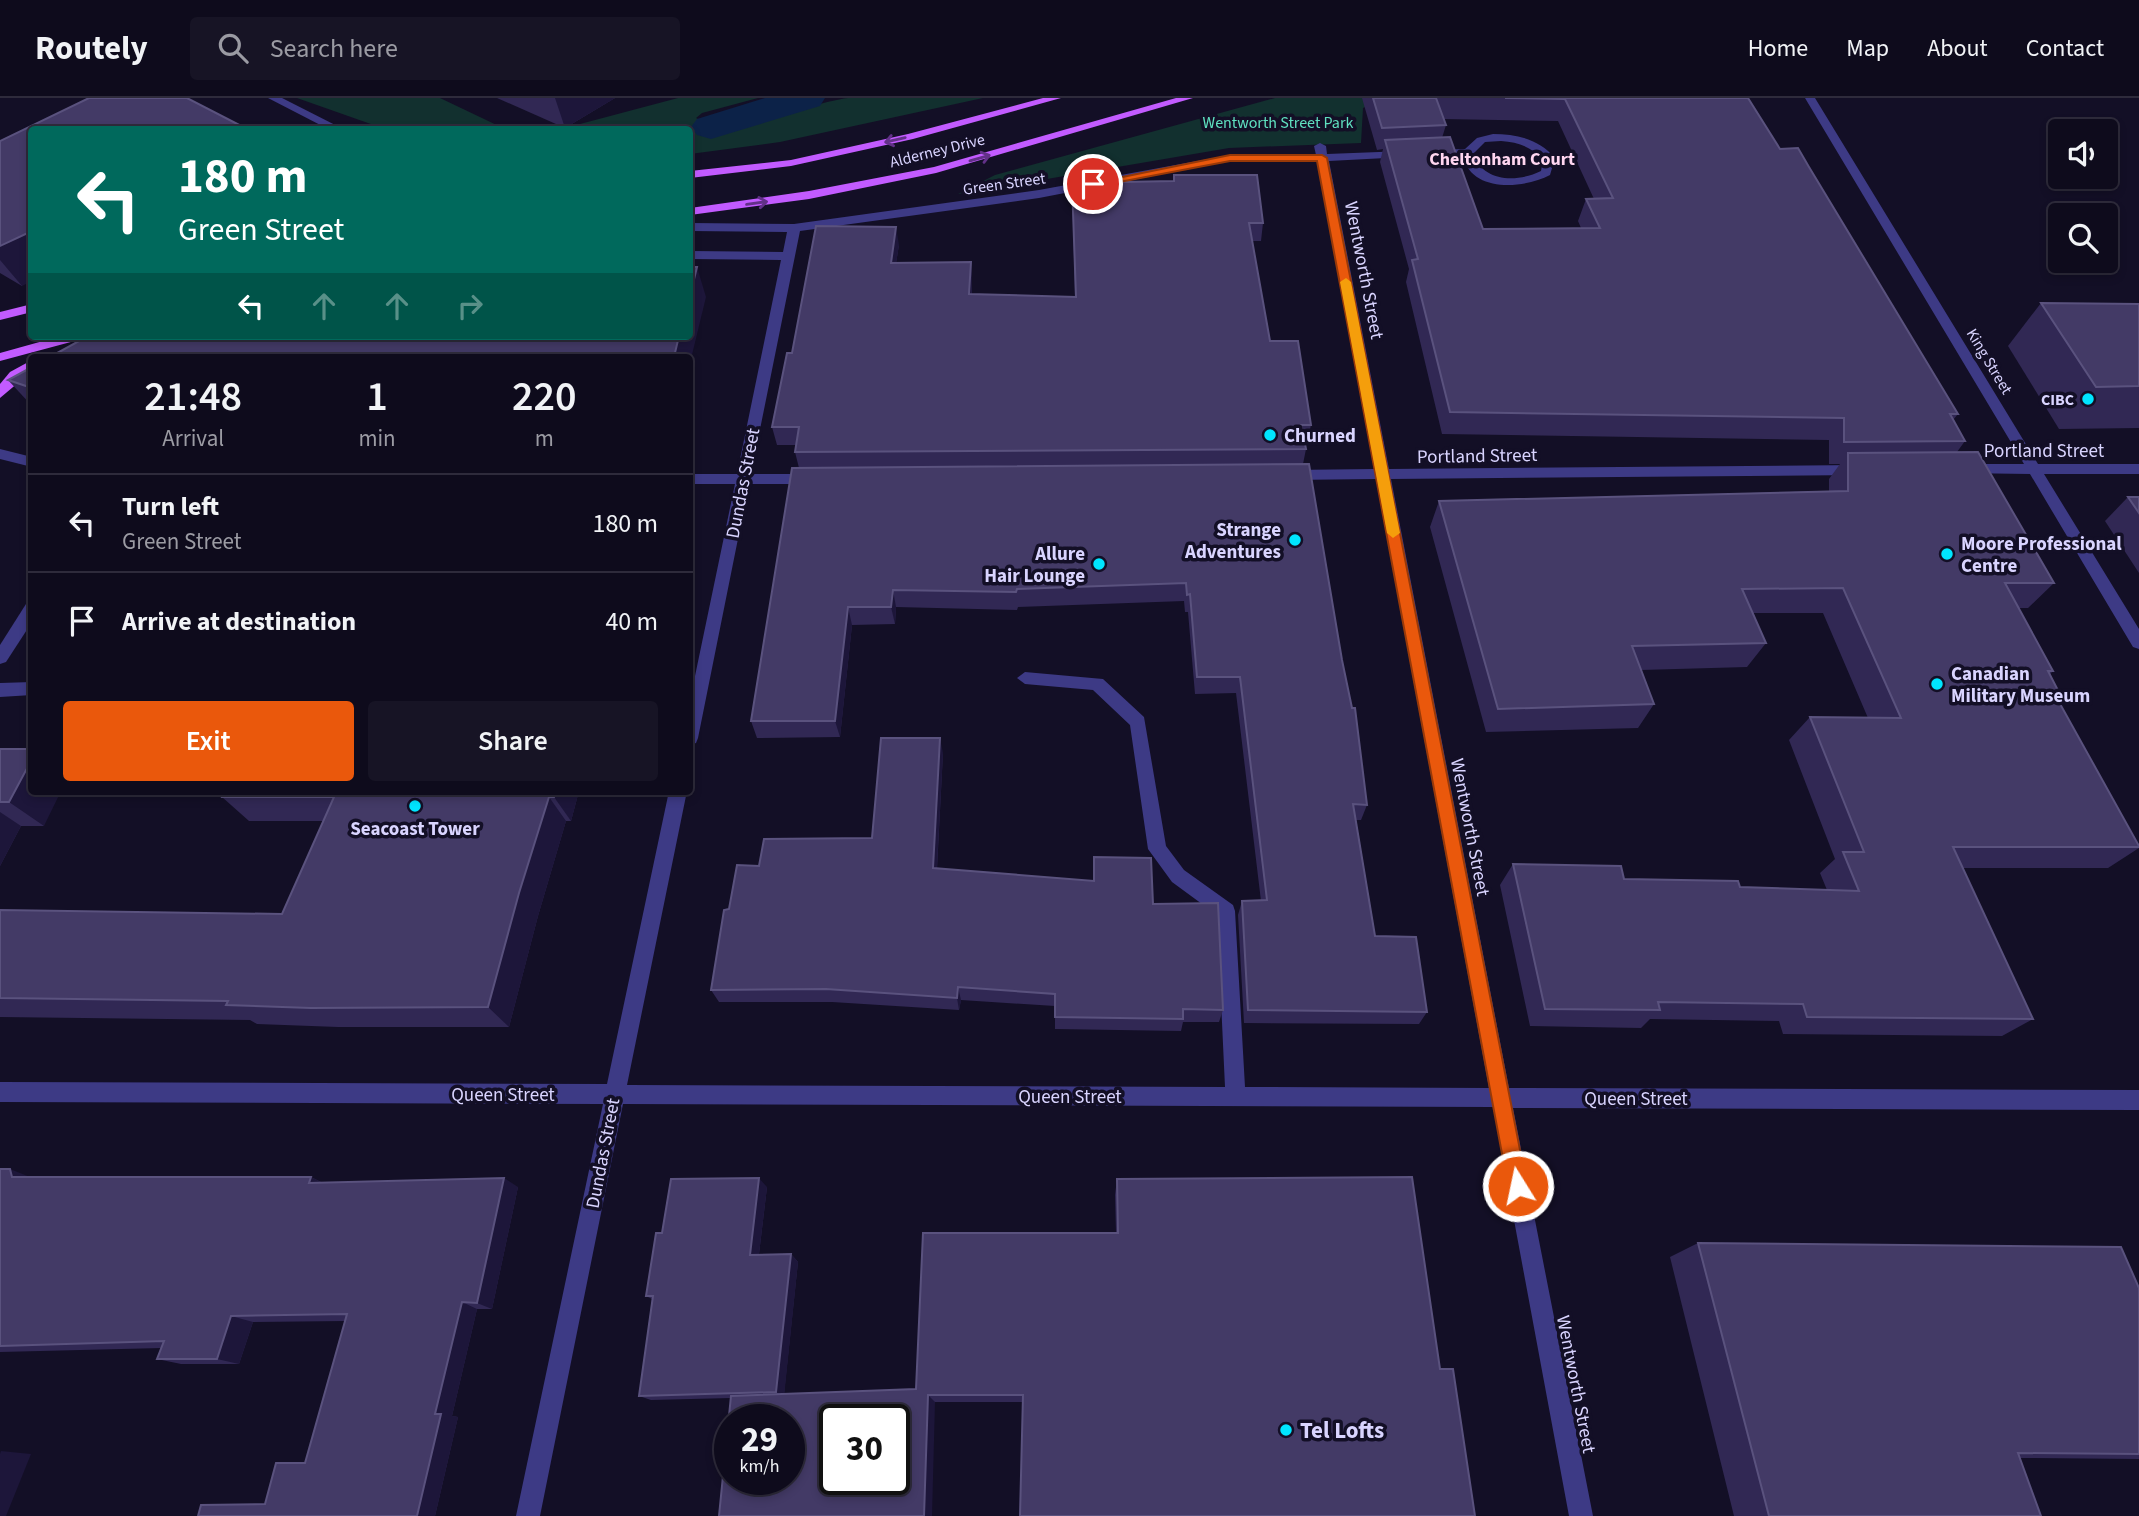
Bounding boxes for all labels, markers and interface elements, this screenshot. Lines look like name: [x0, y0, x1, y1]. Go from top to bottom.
search box: [190, 17, 680, 80]
text: Routely: [35, 25, 148, 72]
icon: search: [214, 29, 252, 67]
text: Search here: [270, 30, 398, 67]
text: Home: [1748, 31, 1808, 66]
text: Map: [1846, 31, 1889, 66]
text: About: [1927, 31, 1988, 66]
text: Contact: [2026, 31, 2104, 66]
park label: Wentworth Street Park: [1203, 112, 1353, 134]
map controls: [2048, 119, 2118, 273]
button: sound: [2048, 119, 2118, 189]
street label: Alderney Drive: [887, 129, 987, 173]
one-way arrow: [884, 133, 907, 147]
text: 180 m: [178, 142, 307, 212]
district label: Cheltonham Court: [1429, 147, 1575, 172]
one-way arrow: [969, 150, 991, 163]
icon: left: [63, 154, 154, 245]
pin: [1063, 154, 1123, 214]
icon: arrive: [1074, 165, 1112, 203]
street label: Green Street: [961, 167, 1047, 201]
one-way arrow: [745, 196, 768, 209]
street label: Wentworth Street: [1337, 199, 1390, 342]
button: search: [2048, 203, 2118, 273]
text: Green Street: [178, 207, 344, 253]
icon: left: [232, 287, 270, 325]
icon: ahead: [305, 287, 343, 325]
icon: ahead: [378, 287, 416, 325]
icon: right: [451, 287, 489, 325]
street label: King Street: [1961, 324, 2018, 399]
text: 21:48: [144, 367, 242, 427]
text: 1: [366, 367, 388, 427]
text: 220: [512, 367, 577, 427]
place label: CIBC: [2041, 389, 2074, 411]
marker: CIBC: [2080, 391, 2096, 407]
text: Arrival: [162, 422, 224, 455]
text: min: [358, 422, 396, 455]
text: m: [535, 422, 554, 455]
place label: Churned: [1284, 423, 1356, 450]
street label: Dundas Street: [720, 425, 768, 541]
marker: Churned: [1262, 427, 1278, 443]
street label: Portland Street: [1984, 438, 2105, 465]
street label: Portland Street: [1417, 442, 1538, 471]
text: Turn left: [122, 488, 219, 525]
icon: left: [63, 504, 101, 542]
text: 180 m: [592, 505, 658, 542]
place label: Strange Adventures: [1184, 517, 1281, 566]
text: Green Street: [122, 525, 242, 558]
place label: Moore Professional Centre: [1961, 531, 2122, 580]
marker: Strange Adventures: [1287, 532, 1303, 548]
place label: Allure Hair Lounge: [984, 541, 1085, 590]
marker: Moore Professional Centre: [1939, 546, 1955, 562]
marker: Allure Hair Lounge: [1091, 556, 1107, 572]
icon: arrive: [63, 602, 101, 640]
text: Arrive at destination: [122, 603, 356, 640]
text: 40 m: [605, 603, 658, 640]
place label: Canadian Military Museum: [1951, 661, 2090, 710]
marker: Canadian Military Museum: [1929, 676, 1945, 692]
button: Exit: [63, 701, 354, 781]
button: Share: [368, 701, 658, 781]
street label: Wentworth Street: [1443, 756, 1496, 899]
marker: Seacoast Tower: [407, 798, 423, 814]
place label: Seacoast Tower: [350, 816, 480, 843]
street label: Queen Street: [451, 1082, 555, 1109]
street label: Queen Street: [1018, 1084, 1122, 1111]
street label: Queen Street: [1584, 1086, 1688, 1113]
street label: Dundas Street: [580, 1095, 628, 1211]
position arrow: [1481, 1149, 1555, 1223]
street label: Wentworth Street: [1549, 1313, 1602, 1456]
speed limit sign: 30: [819, 1404, 910, 1495]
place label: Tel Lofts: [1300, 1414, 1384, 1447]
text: 29: [741, 1415, 778, 1465]
marker: Tel Lofts: [1278, 1422, 1294, 1438]
text: km/h: [740, 1454, 779, 1479]

